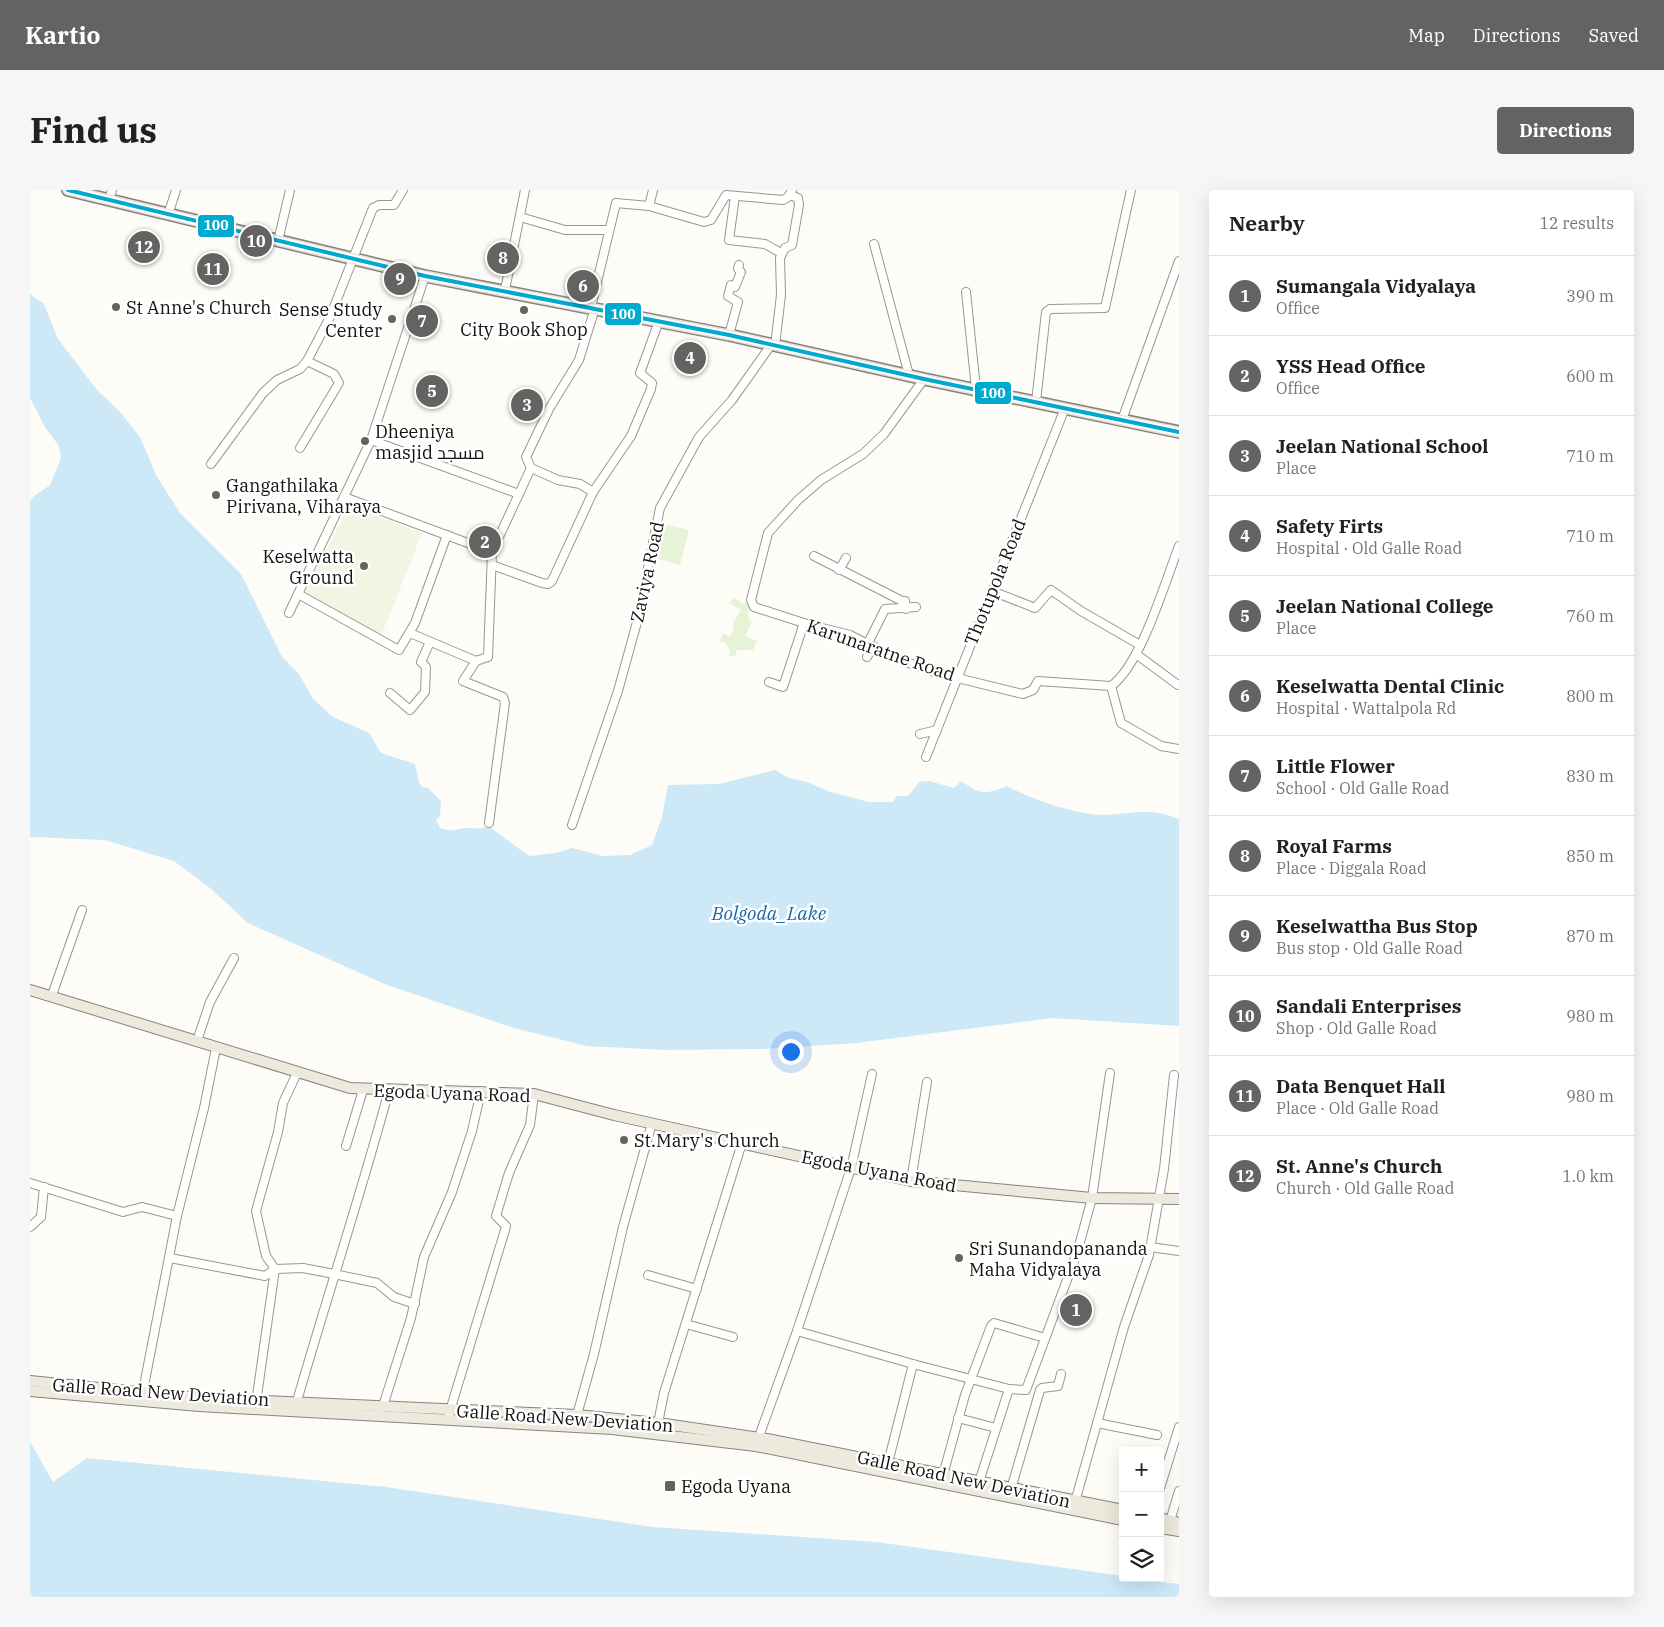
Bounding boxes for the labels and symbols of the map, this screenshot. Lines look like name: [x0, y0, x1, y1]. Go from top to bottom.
line badge: 100: [197, 214, 235, 238]
text: 100: [203, 216, 229, 234]
pin: 10: [240, 222, 272, 260]
pin: 12: [128, 228, 160, 266]
pin: 8: [487, 239, 519, 277]
pin: 11: [197, 250, 229, 288]
pin: 9: [384, 260, 416, 298]
pin: 6: [567, 267, 599, 305]
place label: St Anne's Church: [126, 296, 272, 319]
place label: Sense Study Center: [279, 298, 382, 342]
marker: St Anne's Church: [110, 301, 122, 313]
pin: 7: [406, 302, 438, 340]
line badge: 100: [604, 302, 642, 326]
marker: City Book Shop: [518, 304, 530, 316]
text: 100: [610, 305, 636, 323]
marker: Sense Study Center: [386, 313, 398, 325]
place label: City Book Shop: [460, 318, 588, 341]
pin: 4: [674, 339, 706, 377]
pin: 5: [416, 372, 448, 410]
line badge: 100: [974, 381, 1012, 405]
text: 100: [980, 384, 1006, 402]
pin: 3: [511, 386, 543, 424]
place label: Dheeniya masjid مسجد: [375, 420, 485, 464]
marker: Dheeniya masjid مسجد: [359, 435, 371, 447]
place label: Gangathilaka Pirivana, Viharaya: [226, 474, 381, 518]
marker: Gangathilaka Pirivana, Viharaya: [210, 489, 222, 501]
street label: Thotupola Road: [959, 515, 1031, 649]
street label: Zaviya Road: [625, 519, 669, 625]
pin: 2: [469, 523, 501, 561]
place label: Keselwatta Ground: [262, 545, 354, 589]
marker: Keselwatta Ground: [358, 560, 370, 572]
street label: Karunaratne Road: [804, 614, 958, 686]
water label: Bolgoda_Lake: [711, 901, 827, 925]
your location: [778, 1039, 804, 1065]
street label: Egoda Uyana Road: [373, 1079, 531, 1107]
place label: St.Mary's Church: [634, 1129, 780, 1152]
marker: St.Mary's Church: [618, 1134, 630, 1146]
street label: Egoda Uyana Road: [800, 1145, 958, 1197]
place label: Sri Sunandopananda Maha Vidyalaya: [969, 1237, 1148, 1281]
marker: Sri Sunandopananda Maha Vidyalaya: [953, 1252, 965, 1264]
pin: 1: [1060, 1291, 1092, 1329]
street label: Galle Road New Deviation: [52, 1373, 270, 1411]
street label: Galle Road New Deviation: [456, 1399, 674, 1437]
street label: Galle Road New Deviation: [855, 1445, 1073, 1513]
place label: Egoda Uyana: [681, 1475, 791, 1498]
marker: Egoda Uyana: [663, 1479, 677, 1493]

